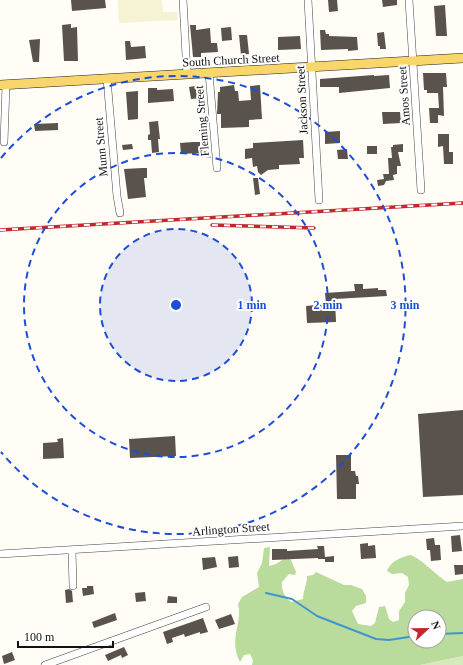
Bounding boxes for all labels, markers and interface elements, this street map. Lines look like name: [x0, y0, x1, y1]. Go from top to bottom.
street label: South Church Street: [182, 50, 281, 70]
street label: Jackson Street: [293, 65, 311, 135]
street label: Amos Street: [395, 65, 413, 126]
street label: Fleming Street: [192, 84, 212, 157]
street label: Munn Street: [91, 116, 111, 177]
centre of rings: [169, 298, 183, 312]
text: 1 min: [237, 298, 267, 312]
text: 2 min: [313, 298, 343, 312]
text: 3 min: [390, 298, 420, 312]
street label: Arlington Street: [192, 519, 271, 539]
north arrow: [407, 609, 447, 649]
text: N: [429, 619, 443, 631]
scale bar: [18, 623, 113, 649]
text: 100 m: [24, 630, 55, 644]

